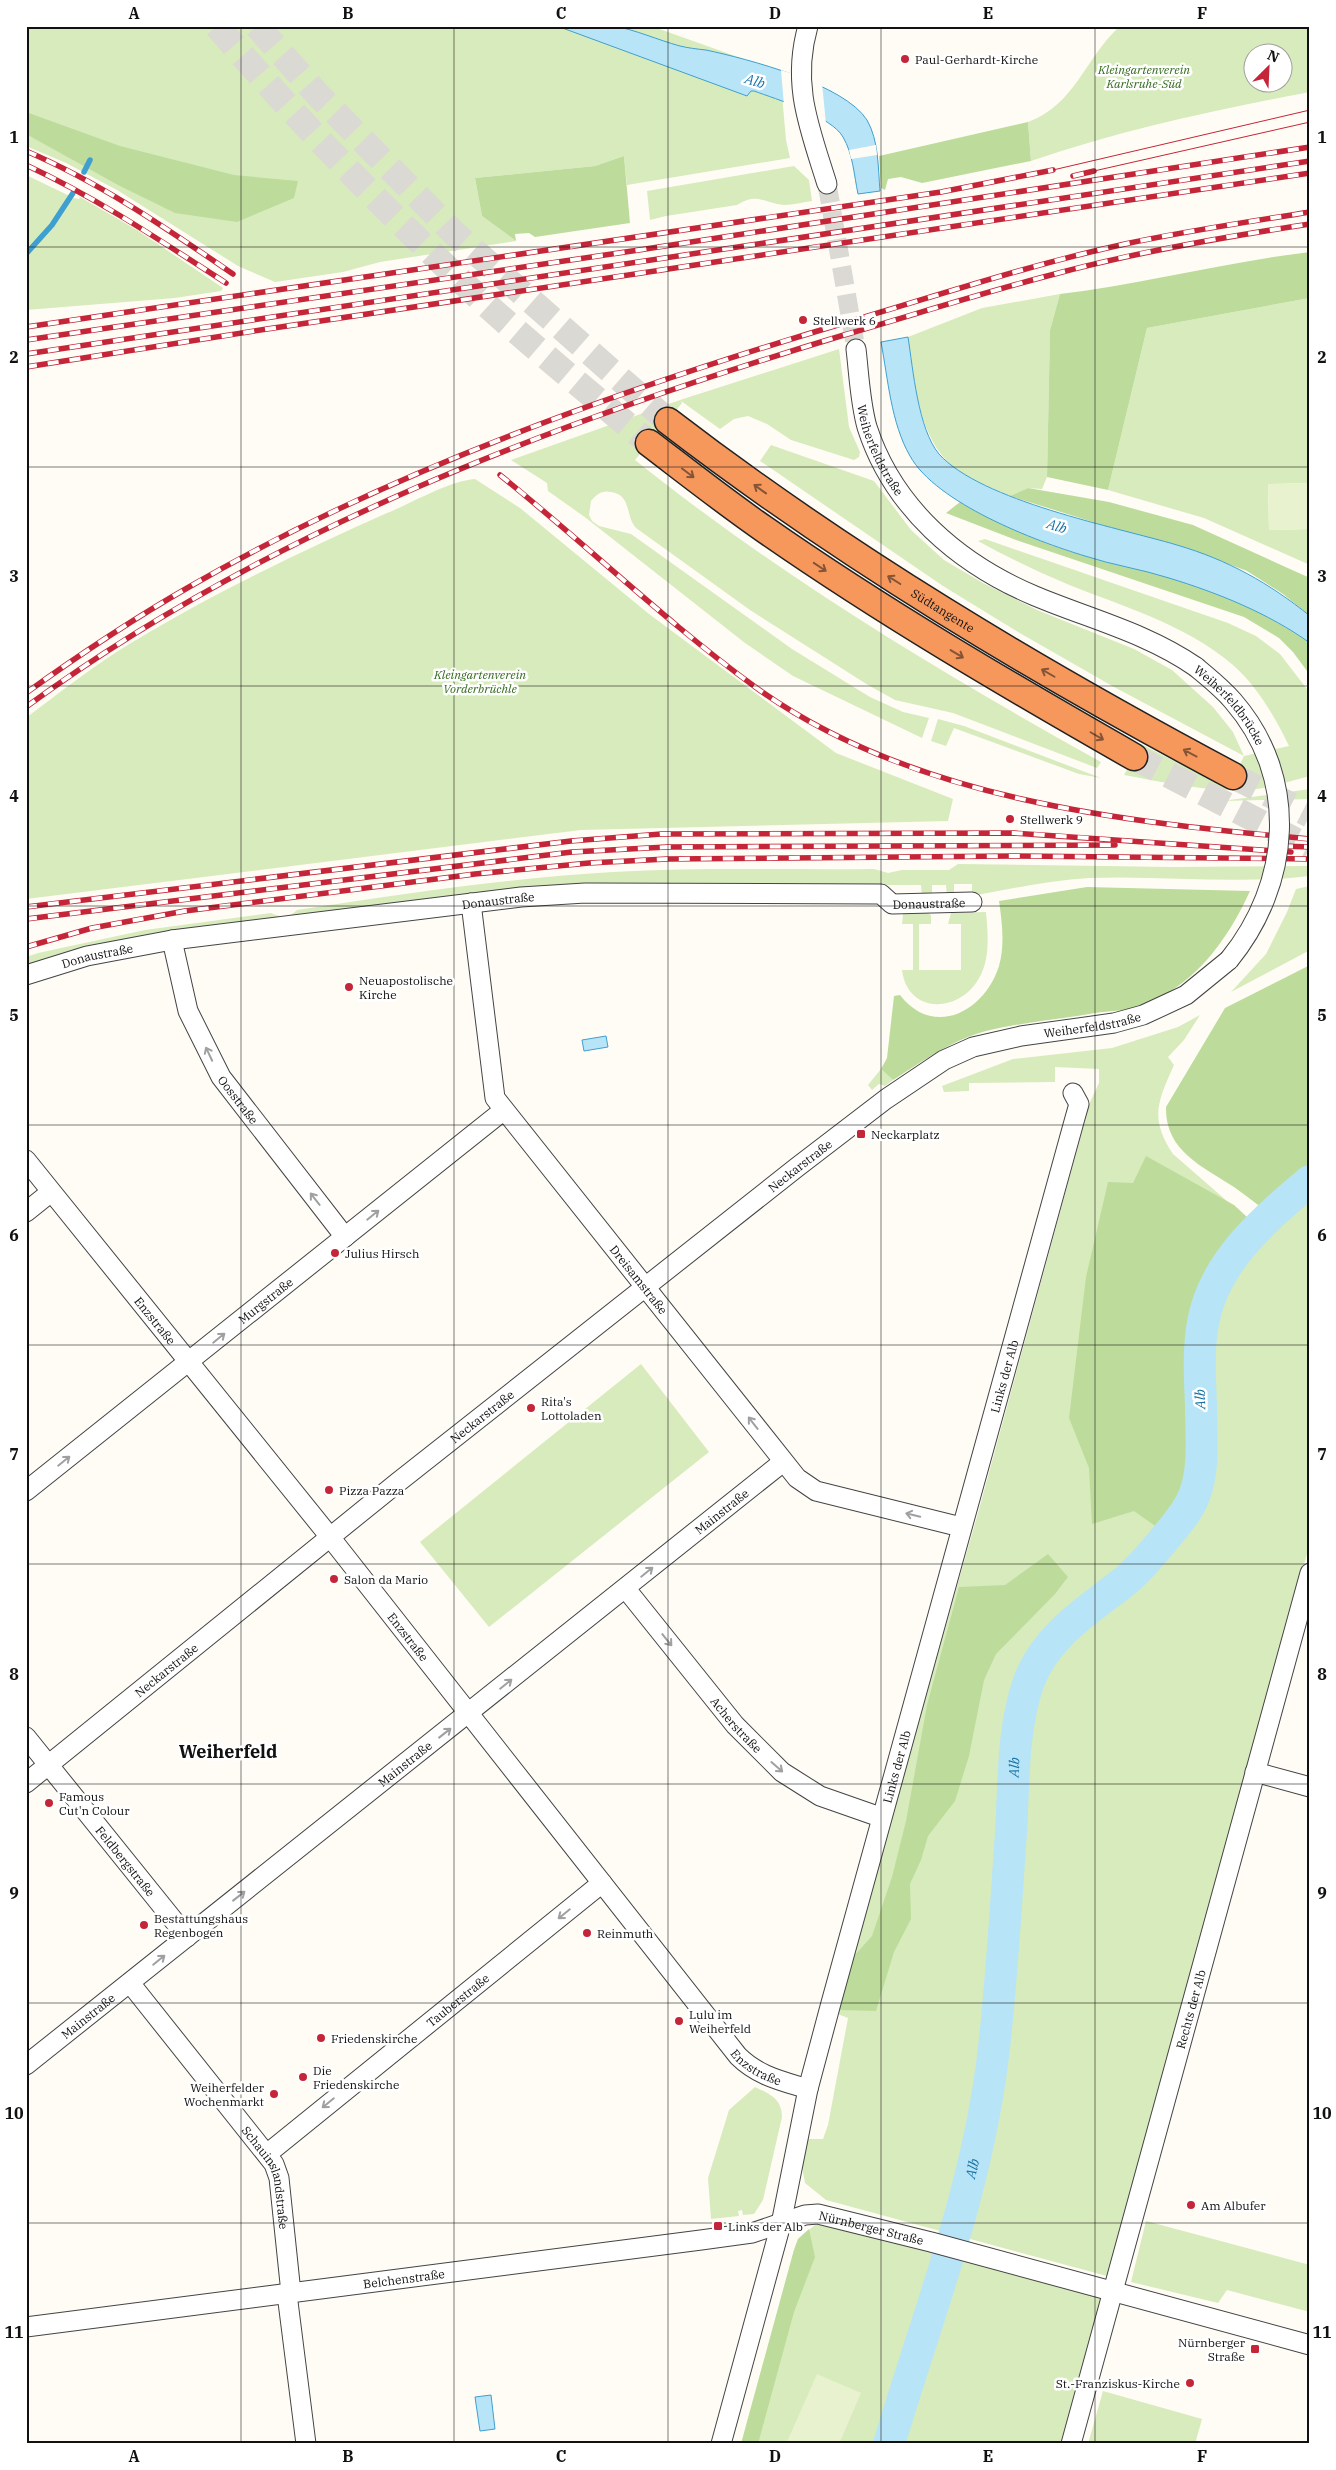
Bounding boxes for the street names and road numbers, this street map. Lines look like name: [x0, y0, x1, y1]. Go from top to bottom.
street label: Weiherfeldstraße: [855, 403, 907, 498]
street label: Südtangente: [909, 585, 977, 635]
street label: Weiherfeldbrücke: [1191, 661, 1268, 747]
street label: Donaustraße: [461, 889, 535, 912]
street label: Donaustraße: [892, 895, 966, 911]
street label: Donaustraße: [60, 940, 134, 971]
street label: Weiherfeldstraße: [1043, 1008, 1142, 1040]
street label: Oosstraße: [215, 1072, 262, 1127]
street label: Neckarstraße: [765, 1136, 835, 1195]
street label: Dreisamstraße: [607, 1242, 671, 1317]
street label: Murgstraße: [235, 1274, 296, 1327]
street label: Enzstraße: [131, 1293, 179, 1347]
street label: Links der Alb: [987, 1338, 1021, 1414]
street label: Neckarstraße: [447, 1386, 516, 1446]
street label: Mainstraße: [691, 1485, 751, 1537]
street label: Enzstraße: [385, 1609, 432, 1664]
street label: Neckarstraße: [131, 1640, 201, 1700]
street label: Acherstraße: [708, 1694, 765, 1755]
street label: Links der Alb: [879, 1728, 913, 1805]
street label: Mainstraße: [375, 1737, 434, 1789]
street label: Feldbergstraße: [93, 1823, 159, 1899]
street label: Rechts der Alb: [1172, 1968, 1208, 2050]
street label: Tauberstraße: [423, 1970, 492, 2030]
street label: Mainstraße: [58, 1990, 118, 2042]
street label: Enzstraße: [728, 2046, 784, 2088]
street label: Schauinslandstraße: [239, 2123, 292, 2230]
street label: Nürnberger Straße: [817, 2207, 925, 2247]
street label: Belchenstraße: [362, 2266, 445, 2291]

